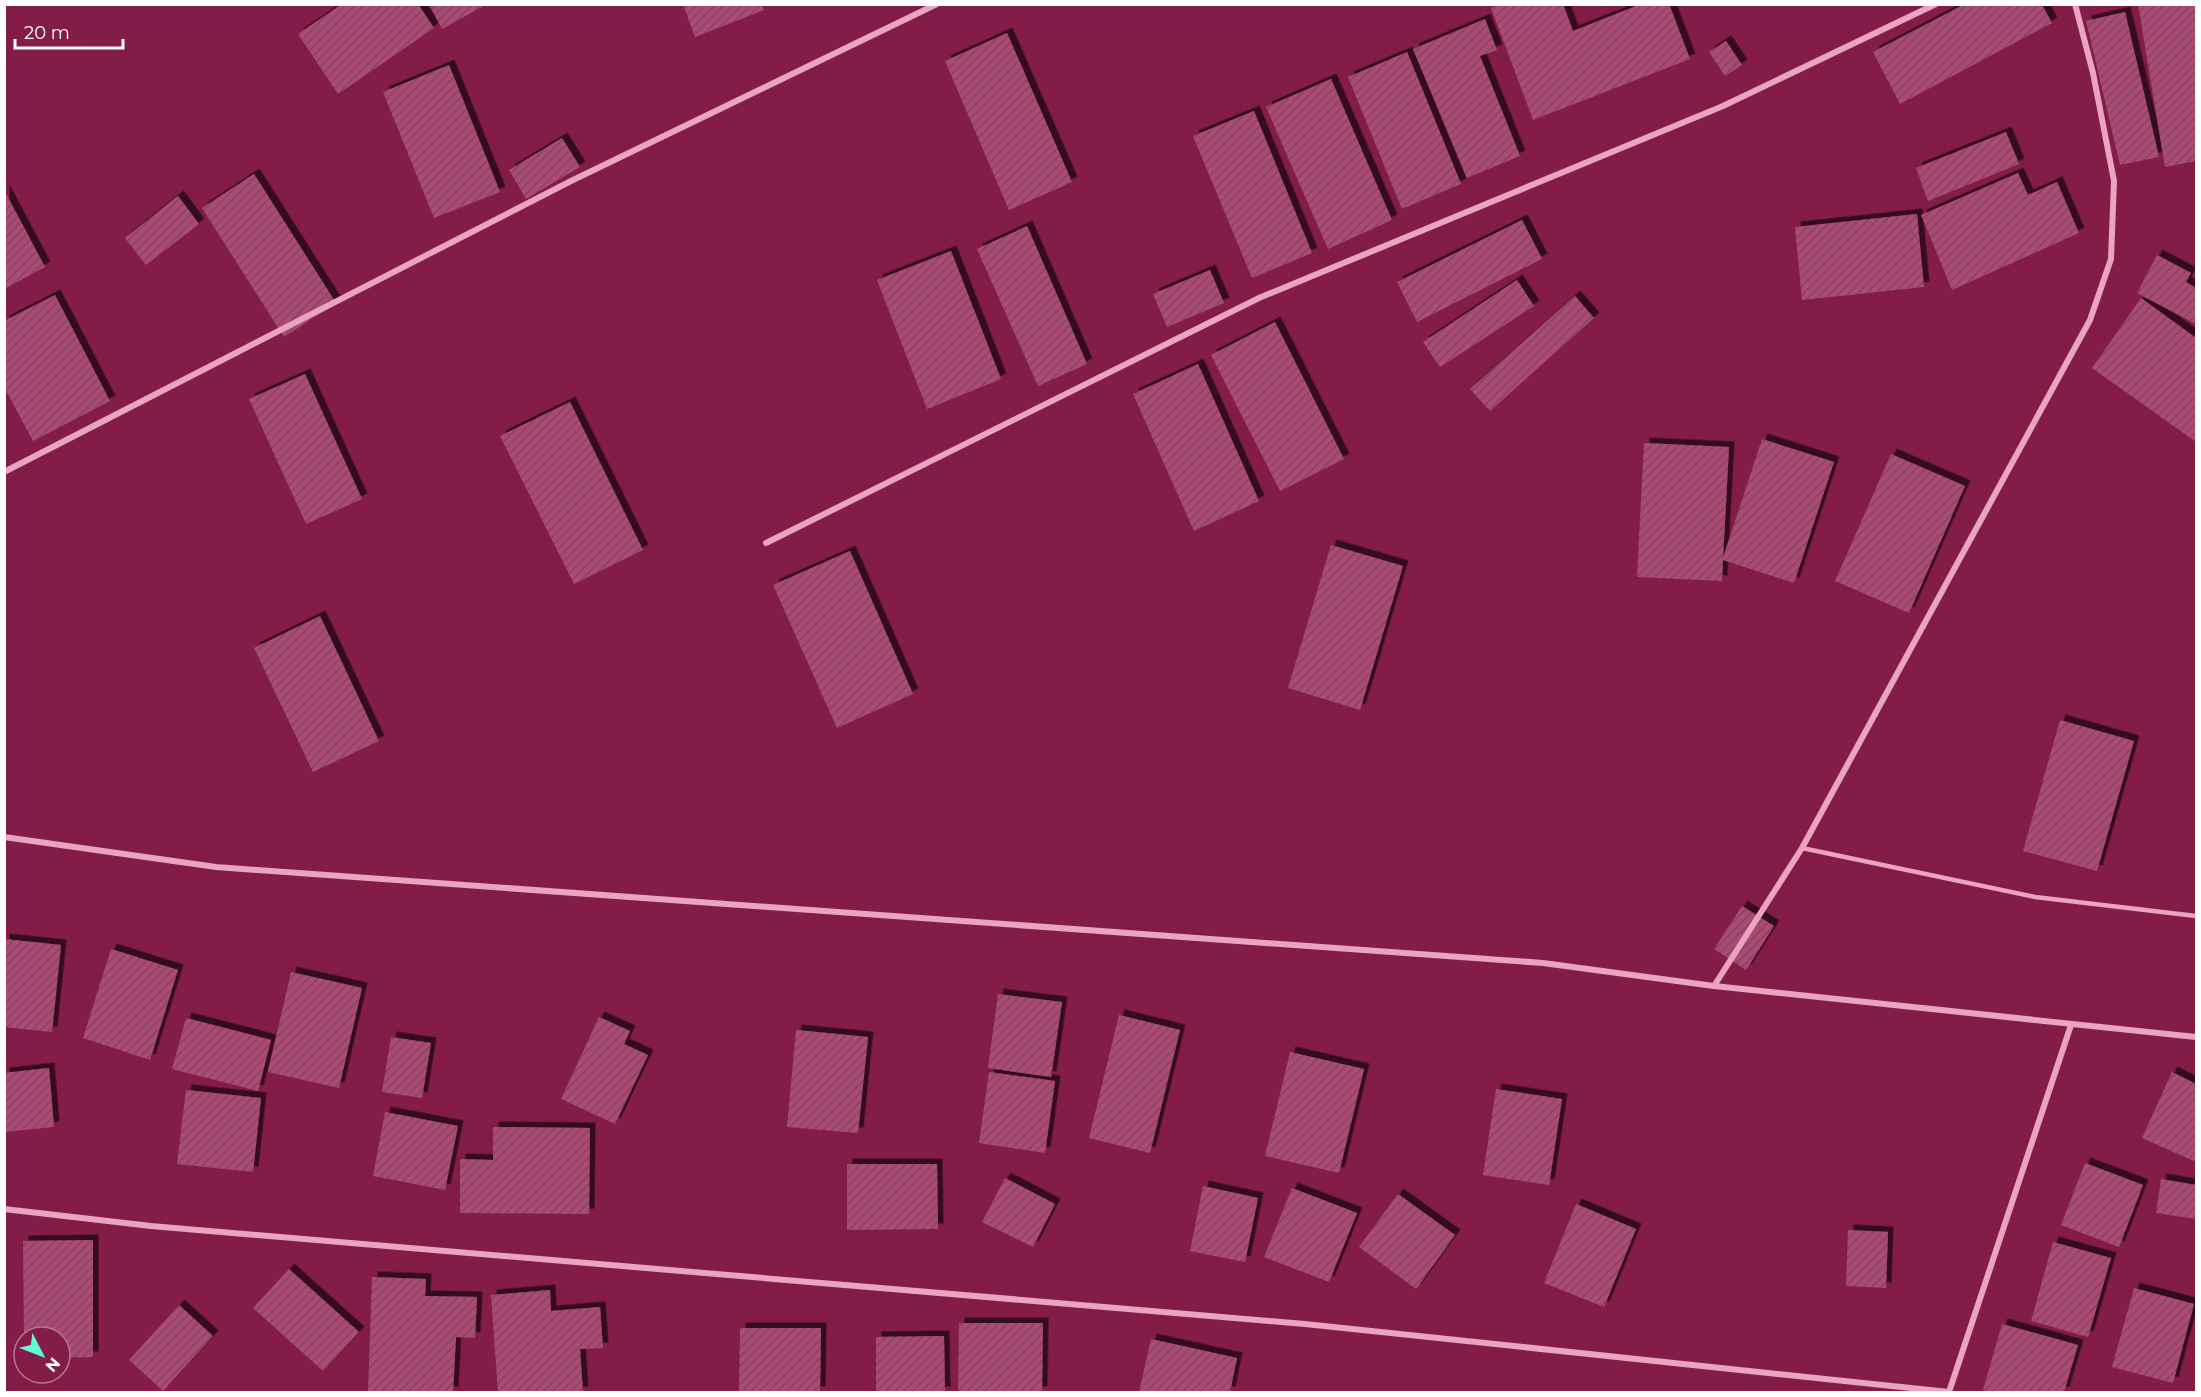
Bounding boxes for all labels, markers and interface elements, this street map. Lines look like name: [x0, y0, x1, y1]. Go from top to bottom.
scale bar: [15, 12, 123, 50]
text: 20 m: [24, 22, 70, 44]
north arrow: [12, 1325, 72, 1385]
text: N: [41, 1354, 64, 1376]

